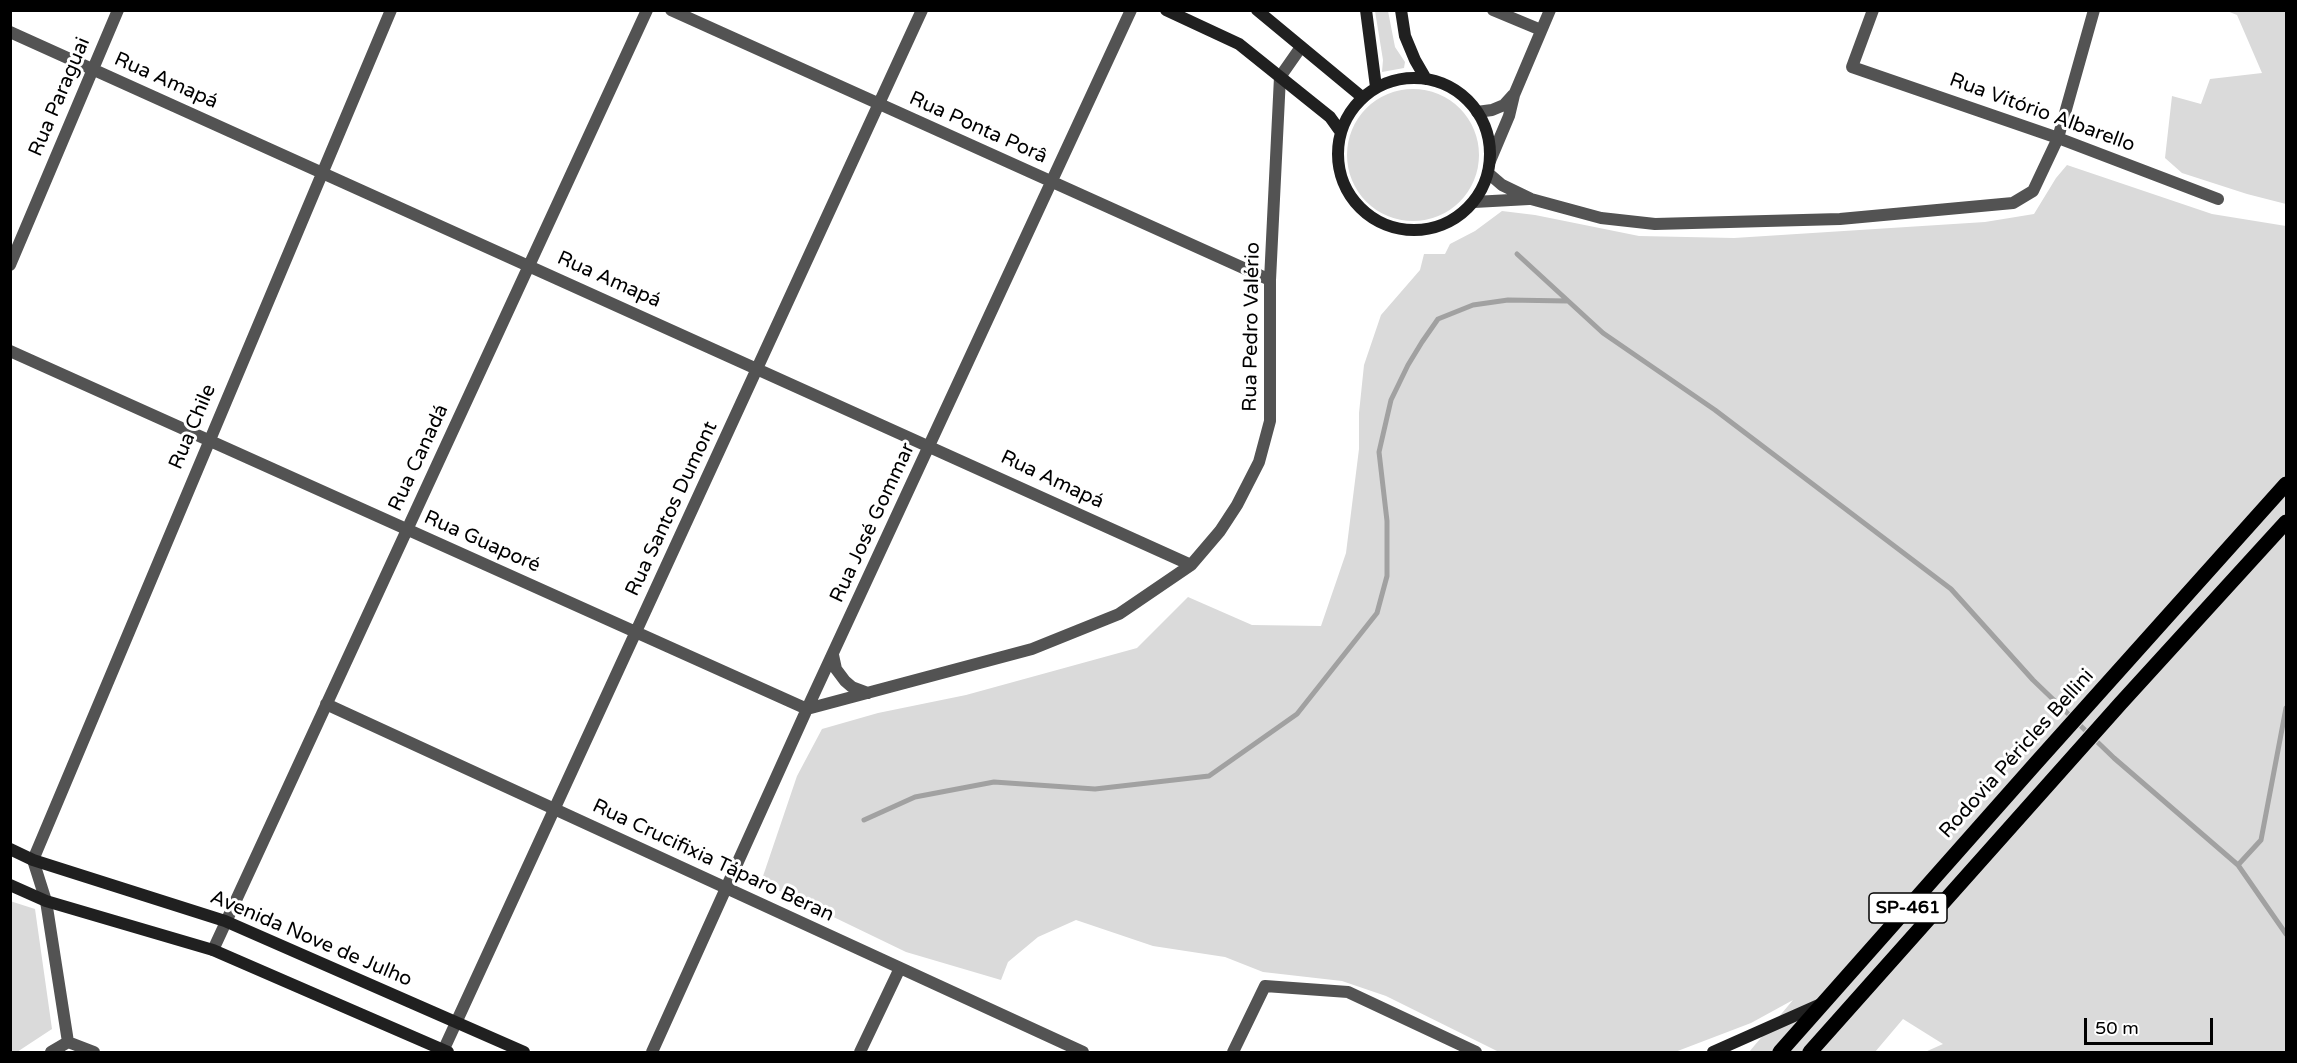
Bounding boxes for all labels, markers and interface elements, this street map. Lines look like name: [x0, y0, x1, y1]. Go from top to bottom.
street label: Rua Paraguai: [24, 34, 96, 160]
street label: Rua Amapá: [110, 47, 222, 115]
street label: Rua Vitório Albarello: [1946, 68, 2138, 158]
street label: Rua Ponta Porâ: [905, 87, 1051, 169]
street label: Rua Pedro Valério: [1239, 242, 1265, 412]
street label: Rua Amapá: [553, 246, 665, 314]
street label: Rua Chile: [164, 381, 222, 473]
street label: Rua Canadá: [384, 401, 454, 515]
street label: Rua Santos Dumont: [621, 418, 723, 600]
street label: Rua José Gommar: [825, 439, 921, 607]
street label: Rua Amapá: [997, 446, 1107, 514]
street label: Rua Guaporé: [420, 506, 544, 578]
street label: Rodovia Péricles Bellini: [1935, 665, 2099, 843]
street label: Rua Crucifixia Táparo Beran: [588, 794, 838, 928]
street label: Avenida Nove de Julho: [206, 886, 416, 992]
road number: SP-461: [1869, 893, 1947, 923]
scale bar: [2087, 1006, 2216, 1044]
text: 50 m: [2095, 1017, 2139, 1039]

